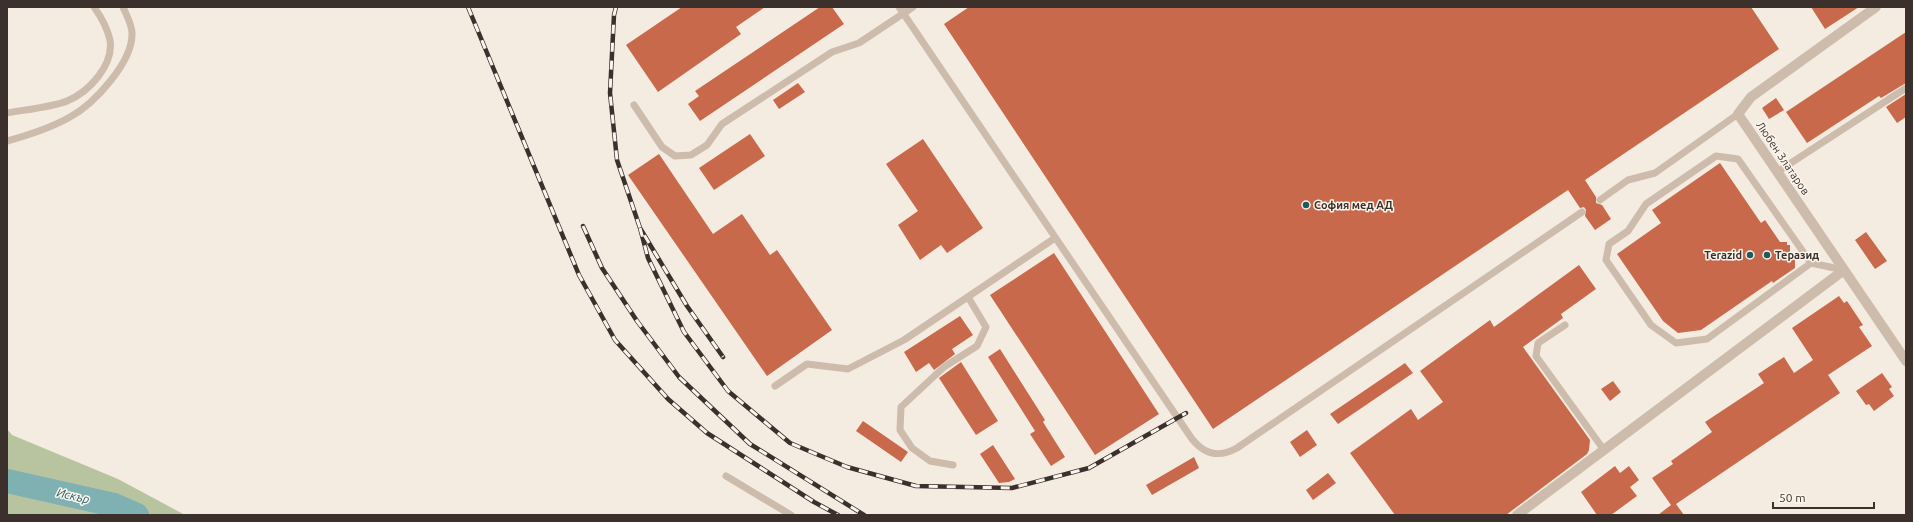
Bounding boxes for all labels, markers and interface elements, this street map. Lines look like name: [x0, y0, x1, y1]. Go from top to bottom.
street label: Любен Златаров: [1754, 119, 1812, 197]
place label: София мед АД: [1314, 199, 1393, 211]
marker: София мед АД: [1301, 200, 1311, 210]
place label: Terazid: [1704, 249, 1742, 261]
place label: Теразид: [1775, 249, 1819, 261]
marker: Terazid: [1745, 250, 1755, 260]
marker: Теразид: [1762, 250, 1772, 260]
scale bar: [1773, 484, 1874, 510]
water label: Искър: [55, 485, 91, 506]
text: 50 m: [1779, 491, 1806, 504]

